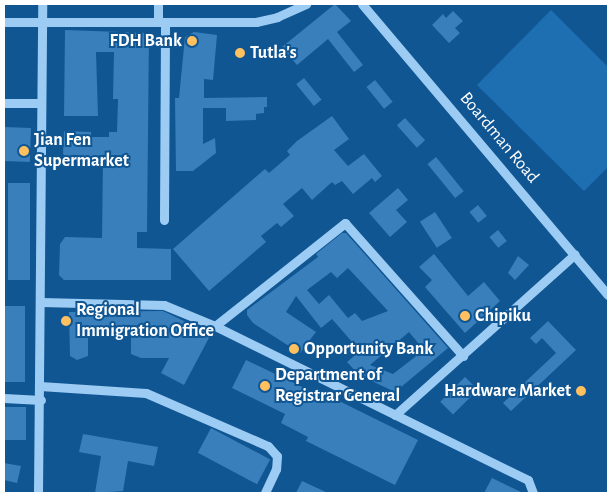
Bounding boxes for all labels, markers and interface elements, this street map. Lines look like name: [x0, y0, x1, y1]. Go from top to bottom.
place label: FDH Bank: [109, 30, 182, 52]
marker: FDH Bank: [186, 35, 198, 47]
place label: Tutla's: [250, 42, 297, 64]
marker: Tutla's: [234, 47, 246, 59]
street label: Boardman Road: [455, 88, 543, 188]
place label: Jian Fen Supermarket: [34, 130, 129, 172]
marker: Jian Fen Supermarket: [18, 145, 30, 157]
place label: Regional Immigration Office: [76, 300, 214, 342]
place label: Chipiku: [475, 305, 531, 327]
marker: Chipiku: [459, 310, 471, 322]
marker: Regional Immigration Office: [60, 315, 72, 327]
place label: Opportunity Bank: [304, 338, 433, 360]
marker: Opportunity Bank: [288, 343, 300, 355]
place label: Department of Registrar General: [275, 365, 400, 408]
marker: Department of Registrar General: [259, 380, 271, 392]
place label: Hardware Market: [444, 380, 571, 402]
marker: Hardware Market: [575, 385, 587, 397]

